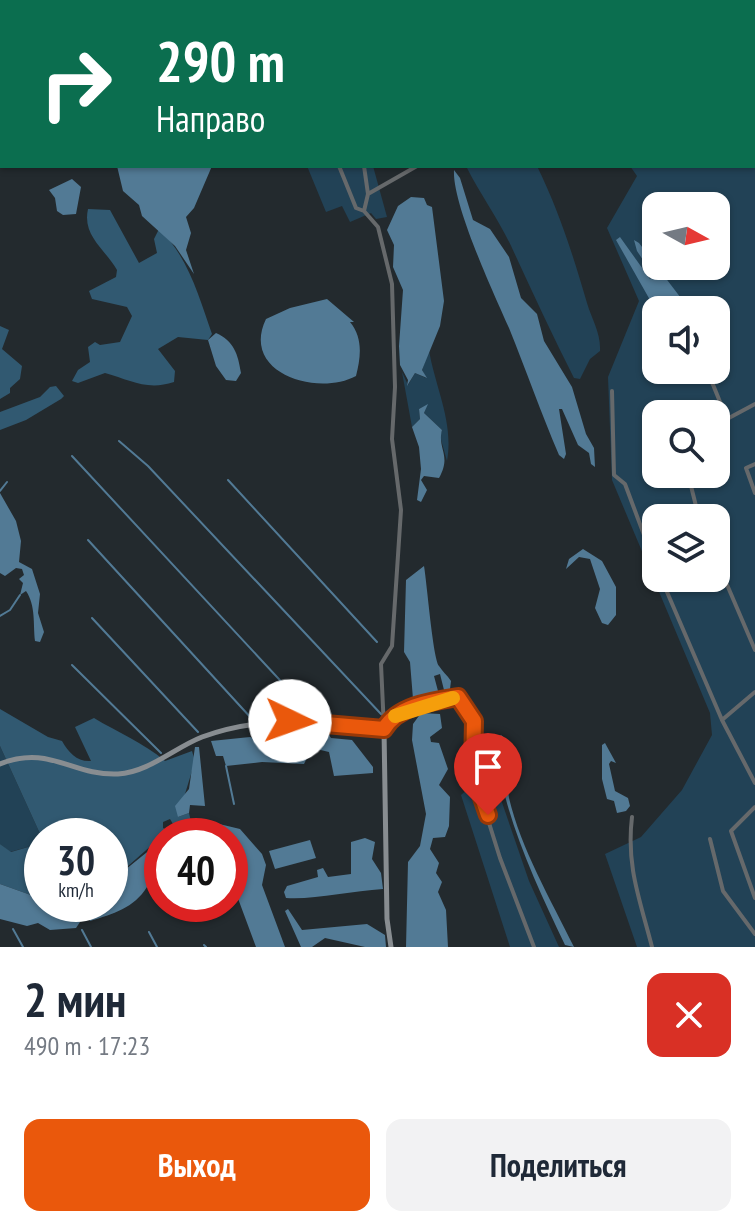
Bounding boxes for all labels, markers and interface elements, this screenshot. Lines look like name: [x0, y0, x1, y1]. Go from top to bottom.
text: 290 m: [156, 25, 285, 97]
icon: right: [24, 32, 128, 136]
text: Направо: [156, 95, 265, 142]
north arrow: [642, 192, 730, 280]
map controls: [642, 192, 730, 592]
button: sound: [642, 296, 730, 384]
button: search: [642, 400, 730, 488]
button: layers: [642, 504, 730, 592]
position arrow: [248, 679, 332, 763]
pin: [454, 733, 522, 815]
icon: arrive: [466, 745, 510, 789]
speed limit sign: 40: [144, 818, 248, 922]
text: 30: [57, 834, 95, 886]
text: km/h: [58, 877, 94, 903]
text: 2 мин: [24, 968, 126, 1030]
button: close: [647, 973, 731, 1057]
text: 490 m · 17:23: [24, 1029, 150, 1062]
button: Выход: [24, 1119, 370, 1211]
button: Поделиться: [386, 1119, 731, 1211]

